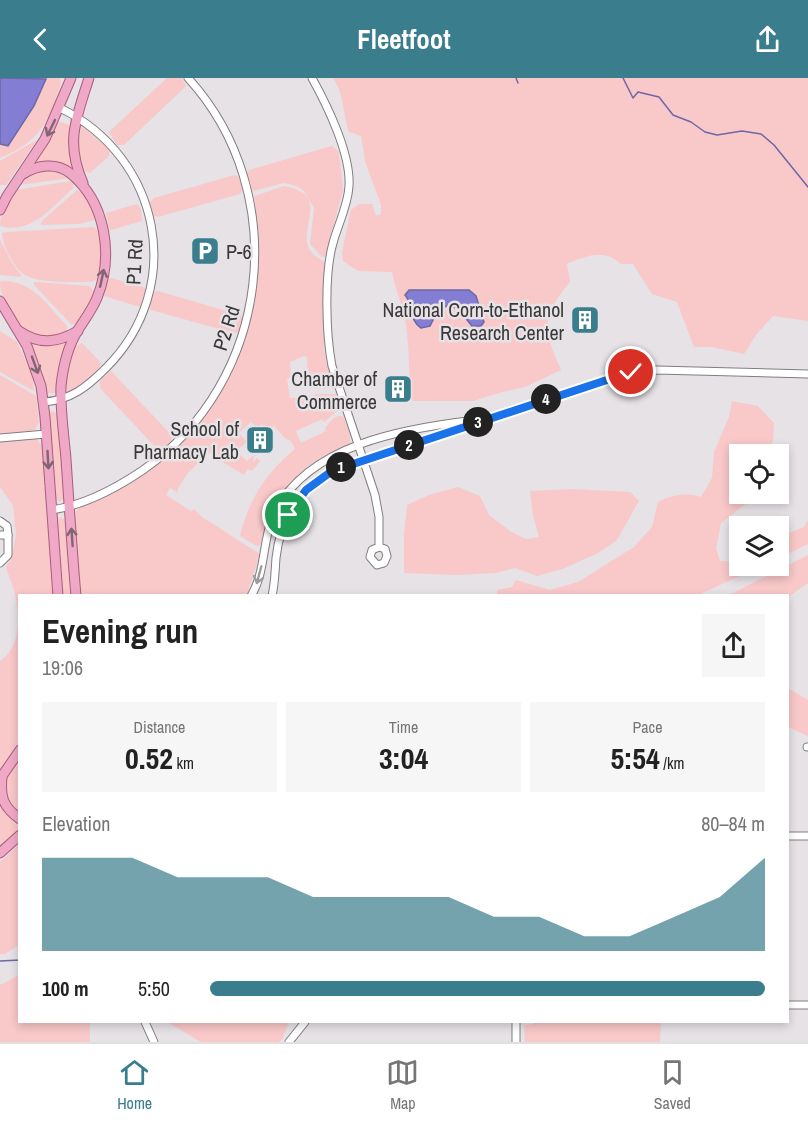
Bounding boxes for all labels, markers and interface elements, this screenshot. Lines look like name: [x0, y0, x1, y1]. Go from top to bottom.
text: Fleetfoot: [357, 21, 451, 57]
icon: back: [24, 23, 57, 56]
icon: share: [751, 23, 784, 56]
one-way arrow: [44, 118, 56, 136]
parking icon: P-6: [189, 235, 221, 267]
place label: P-6: [226, 238, 252, 265]
street label: P1 Rd: [119, 239, 149, 285]
one-way arrow: [97, 269, 109, 288]
place label: National Corn-to-Ethanol Research Center: [383, 296, 565, 346]
street label: P2 Rd: [206, 302, 246, 354]
building icon: National Corn-to-Ethanol Research Center: [569, 304, 601, 336]
pin: [605, 346, 656, 397]
one-way arrow: [30, 355, 41, 374]
icon: check: [614, 355, 647, 388]
place label: Chamber of Commerce: [291, 365, 377, 415]
building icon: Chamber of Commerce: [382, 373, 414, 405]
pin: 4: [531, 384, 561, 414]
text: 4: [542, 388, 550, 410]
pin: 3: [463, 407, 493, 437]
text: 3: [474, 411, 482, 433]
place label: School of Pharmacy Lab: [133, 415, 239, 465]
building icon: School of Pharmacy Lab: [244, 424, 276, 456]
pin: 2: [394, 430, 424, 460]
text: 2: [405, 434, 413, 456]
map controls: [729, 444, 789, 576]
button: locate: [729, 444, 789, 504]
one-way arrow: [43, 449, 54, 469]
pin: 1: [326, 452, 356, 482]
text: 1: [337, 456, 345, 478]
pin: [262, 489, 313, 540]
icon: arrive: [271, 498, 304, 531]
button: layers: [729, 516, 789, 576]
one-way arrow: [66, 528, 77, 548]
one-way arrow: [253, 565, 265, 584]
text: Evening run: [42, 609, 198, 653]
button: share: [702, 614, 765, 677]
text: 19:06: [42, 654, 83, 681]
text: Distance: [134, 716, 185, 738]
text: Time: [389, 716, 418, 738]
text: Pace: [633, 716, 662, 738]
text: 0.52: [125, 738, 173, 778]
text: 3:04: [379, 738, 428, 778]
text: 5:54: [610, 738, 660, 778]
text: km: [173, 752, 194, 774]
text: /km: [660, 752, 685, 774]
text: Elevation: [42, 810, 110, 837]
text: 80–84 m: [701, 810, 765, 837]
text: 100 m: [42, 975, 89, 1002]
text: 5:50: [138, 975, 170, 1002]
tab: Home: [117, 1056, 152, 1114]
tab: Map: [386, 1056, 419, 1114]
tab: Saved: [654, 1056, 691, 1114]

